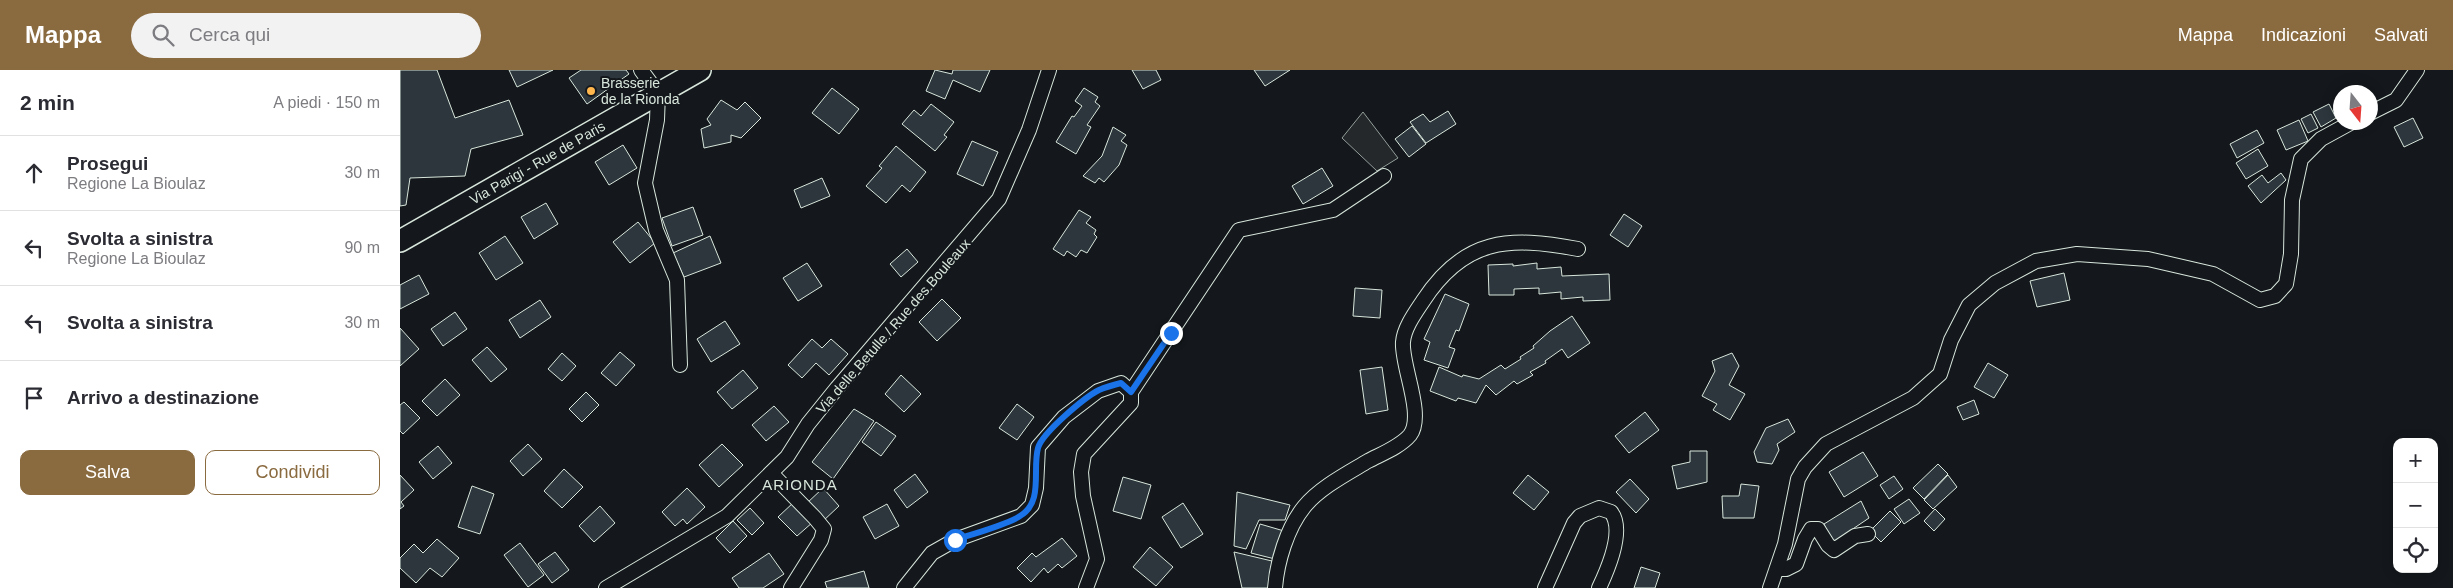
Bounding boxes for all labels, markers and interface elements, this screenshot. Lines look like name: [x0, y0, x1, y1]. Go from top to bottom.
search box: [131, 13, 481, 58]
text: Mappa: [25, 21, 101, 48]
icon: search: [149, 21, 177, 49]
text: Cerca qui: [189, 24, 270, 45]
text: Mappa: [2178, 25, 2233, 45]
text: Indicazioni: [2261, 25, 2346, 45]
text: Salvati: [2374, 25, 2428, 45]
place label: Brasserie de la Rionda: [601, 75, 680, 107]
marker: Brasserie de la Rionda: [585, 85, 597, 97]
north arrow: [2333, 85, 2378, 130]
text: 2 min: [20, 91, 75, 114]
text: A piedi · 150 m: [273, 94, 380, 111]
street label: Via Parigi - Rue de Paris: [467, 118, 608, 208]
text: Prosegui: [67, 153, 148, 174]
icon: ahead: [20, 159, 48, 187]
text: 30 m: [344, 164, 380, 181]
text: Regione La Bioulaz: [67, 175, 206, 192]
text: Svolta a sinistra: [67, 228, 213, 249]
icon: left: [20, 234, 48, 262]
street label: Via delle Betulle / Rue des Bouleaux: [813, 235, 973, 417]
text: 90 m: [344, 239, 380, 256]
text: Regione La Bioulaz: [67, 250, 206, 267]
icon: left: [20, 309, 48, 337]
text: Svolta a sinistra: [67, 312, 213, 333]
text: 30 m: [344, 314, 380, 331]
route end: [1160, 322, 1183, 345]
icon: arrive: [20, 384, 48, 412]
text: Arrivo a destinazione: [67, 387, 259, 408]
map controls: [2393, 438, 2438, 573]
button: +: [2393, 438, 2438, 483]
button: Salva: [20, 450, 195, 495]
button: Condividi: [205, 450, 380, 495]
district label: ARIONDA: [762, 476, 838, 493]
button: −: [2393, 483, 2438, 528]
button: locate: [2393, 528, 2438, 573]
route start: [944, 529, 967, 552]

